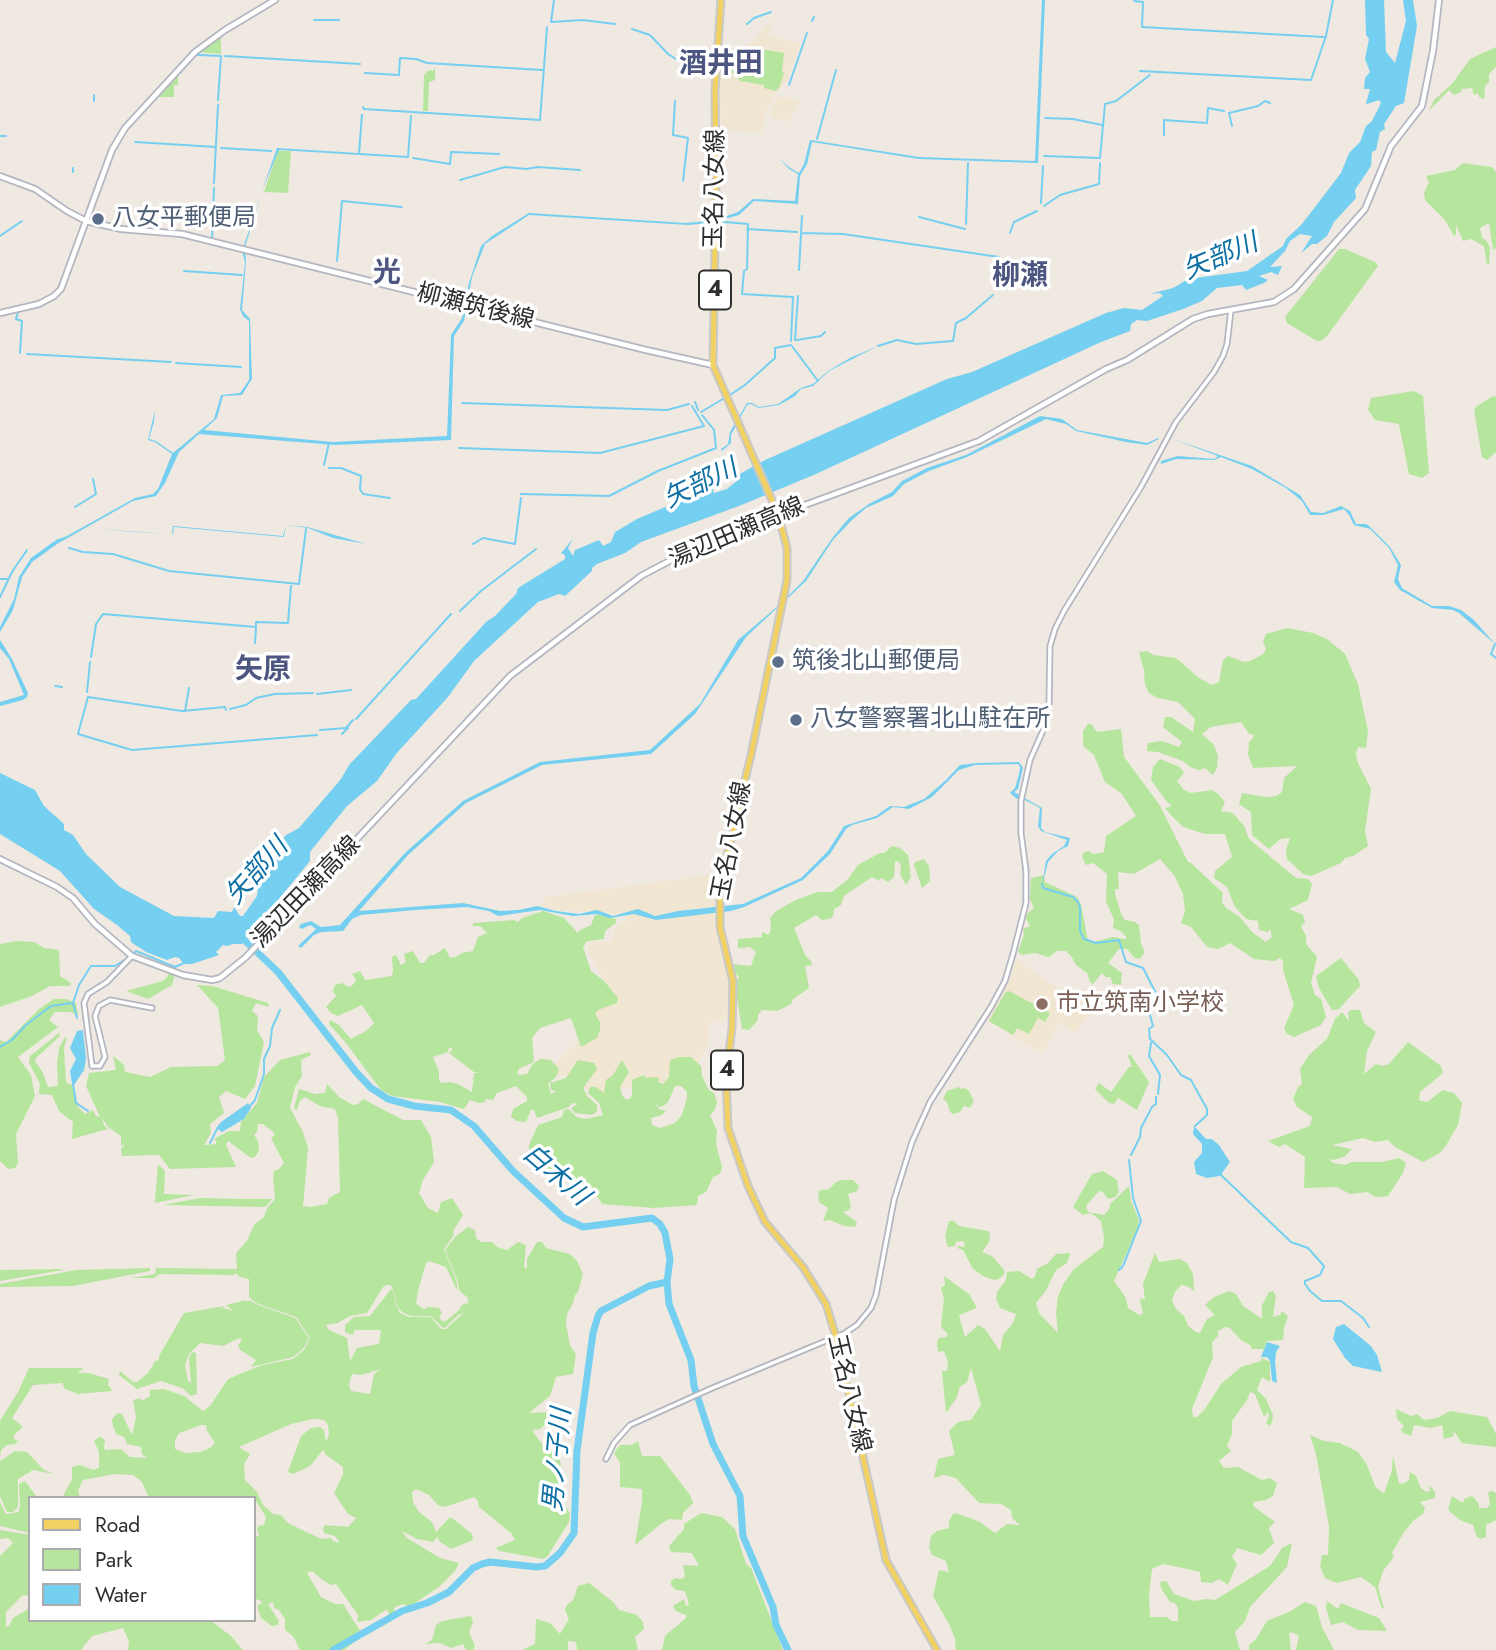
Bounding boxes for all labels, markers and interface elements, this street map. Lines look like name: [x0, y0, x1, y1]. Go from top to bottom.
district label: 酒井田: [679, 48, 763, 82]
street label: 玉名八女線: [701, 129, 731, 249]
place label: 八女平郵便局: [112, 205, 256, 233]
marker: 八女平郵便局: [90, 211, 106, 227]
water label: 矢部川: [1179, 228, 1263, 288]
district label: 光: [373, 257, 401, 291]
district label: 柳瀬: [992, 260, 1048, 294]
road number: 4: [699, 270, 731, 310]
street label: 柳瀬筑後線: [413, 280, 537, 336]
water label: 矢部川: [659, 454, 743, 516]
street label: 湯辺田瀬高線: [665, 493, 809, 575]
place label: 筑後北山郵便局: [792, 648, 960, 676]
district label: 矢原: [235, 654, 291, 688]
marker: 筑後北山郵便局: [770, 654, 786, 670]
place label: 八女警察署北山駐在所: [810, 706, 1050, 734]
marker: 八女警察署北山駐在所: [788, 712, 804, 728]
street label: 玉名八女線: [707, 779, 759, 903]
street label: 湯辺田瀬高線: [247, 831, 367, 955]
water label: 矢部川: [220, 833, 296, 911]
place label: 市立筑南小学校: [1056, 990, 1224, 1018]
marker: 市立筑南小学校: [1034, 996, 1050, 1012]
road number: 4: [711, 1050, 743, 1090]
water label: 白木川: [515, 1139, 595, 1213]
street label: 玉名八女線: [820, 1332, 876, 1456]
water label: 男ノ子川: [539, 1407, 579, 1513]
legend: [28, 1496, 256, 1622]
text: Road: [95, 1510, 140, 1540]
text: Park: [95, 1545, 132, 1575]
text: Water: [95, 1580, 147, 1610]

